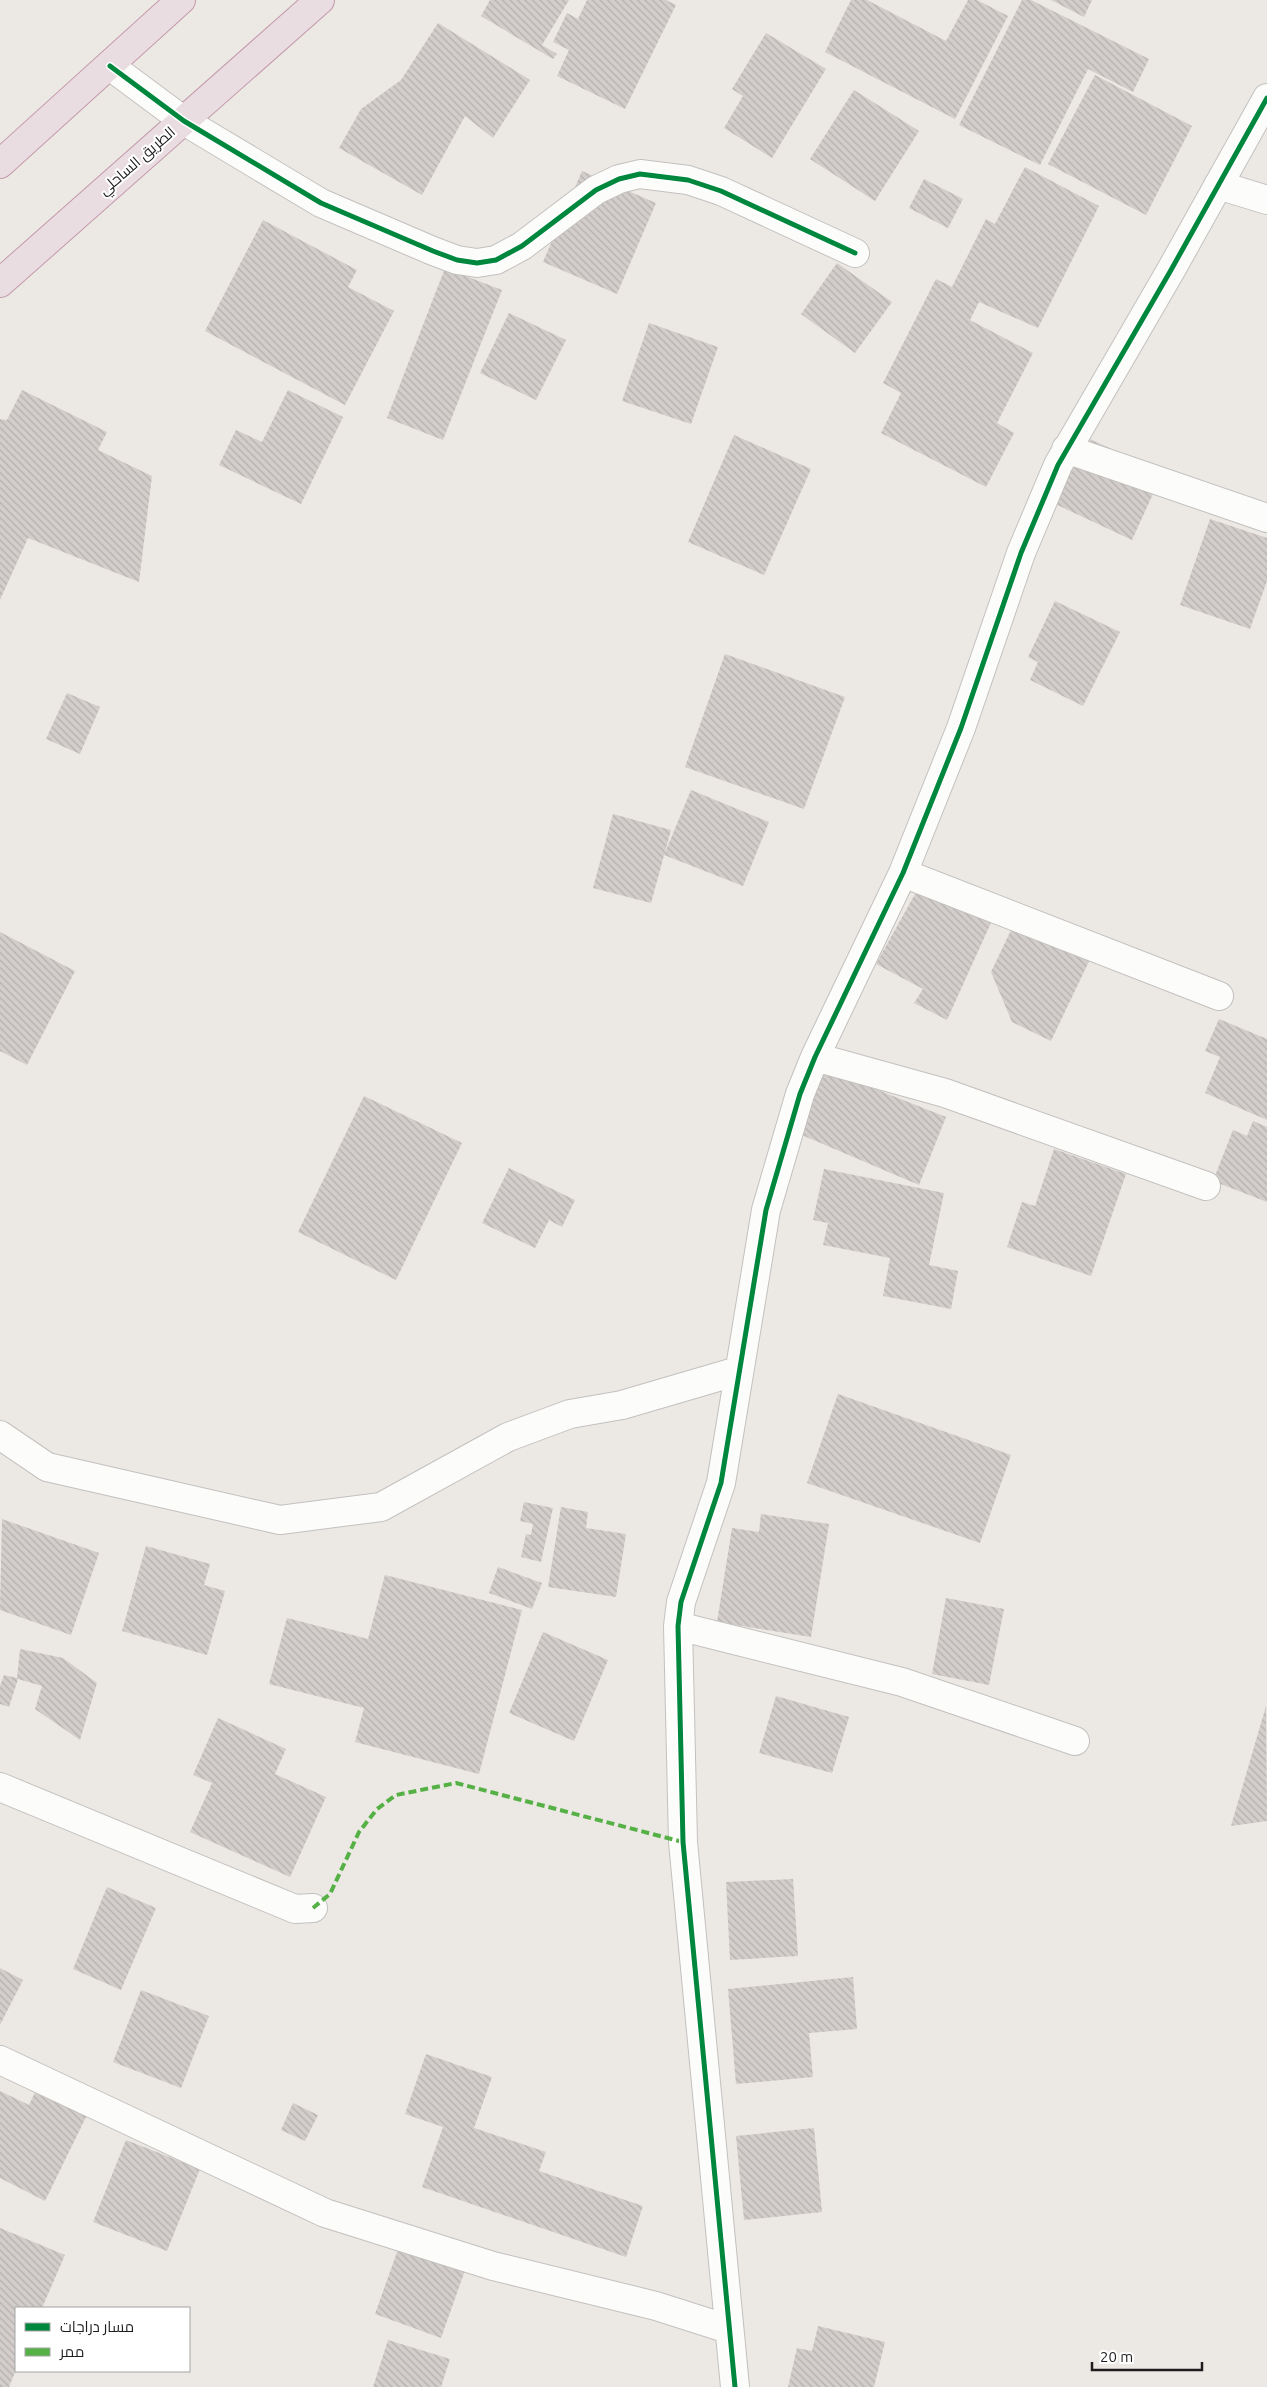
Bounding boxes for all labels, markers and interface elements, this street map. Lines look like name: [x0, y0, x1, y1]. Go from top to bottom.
street label: الطريق الساحلي: [95, 123, 181, 201]
legend: [15, 2307, 190, 2372]
text: مسار دراجات: [60, 2318, 134, 2336]
scale bar: [1092, 2340, 1202, 2372]
text: ممر: [59, 2343, 84, 2361]
text: 20 m: [1100, 2348, 1133, 2365]

